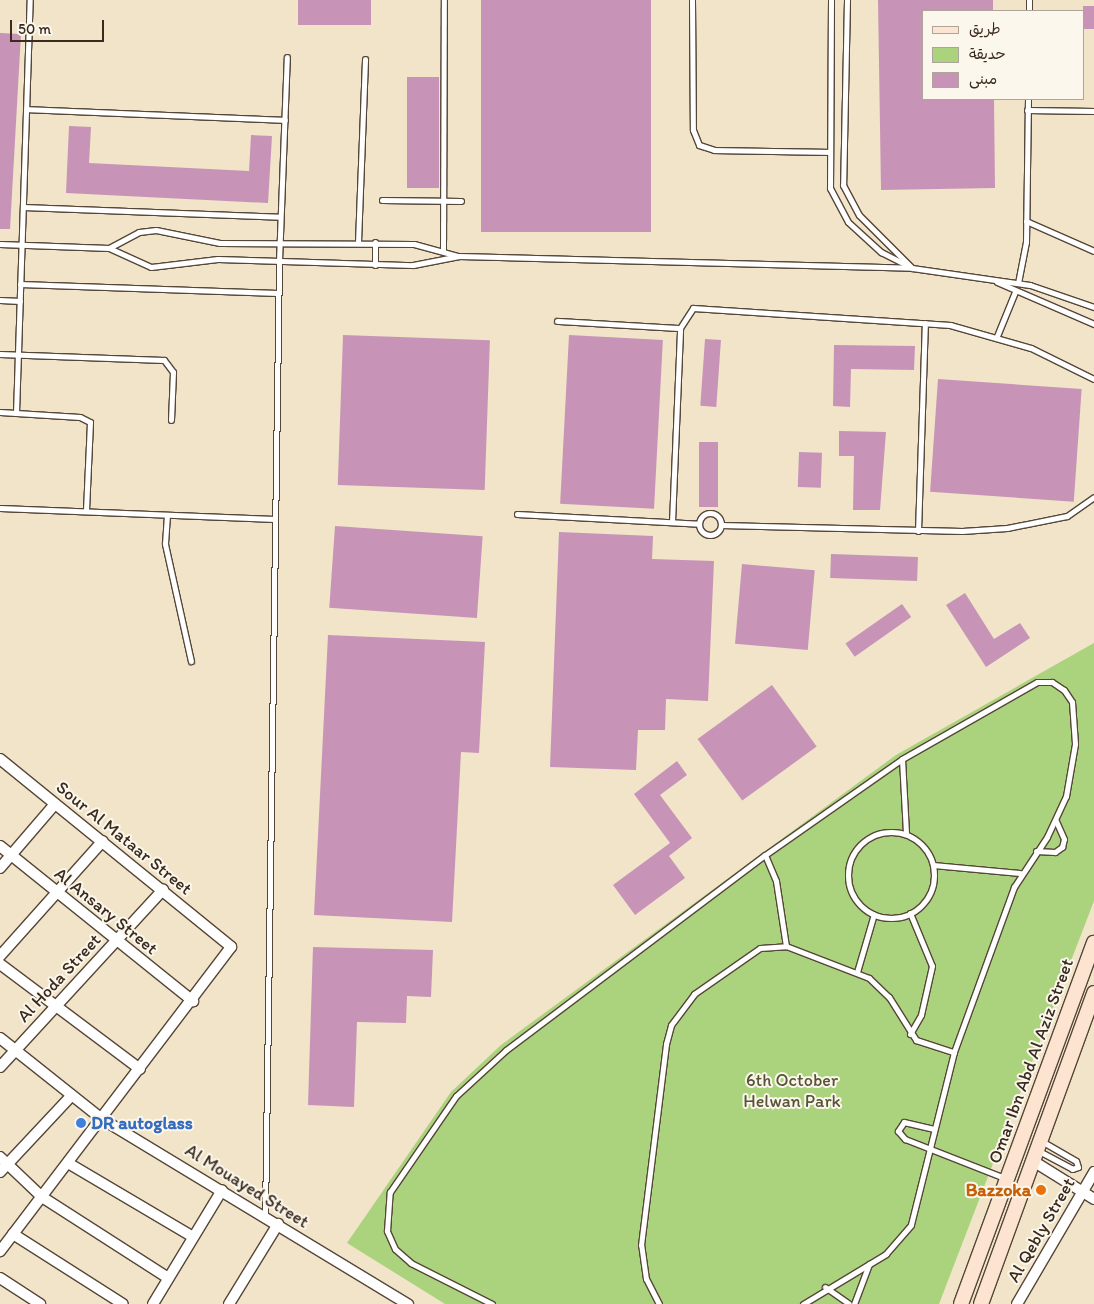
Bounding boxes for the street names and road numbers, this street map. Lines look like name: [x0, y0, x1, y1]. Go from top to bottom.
street label: Sour Al Mataar Street: [52, 777, 196, 899]
street label: Al Ansary Street: [50, 863, 162, 959]
street label: Al Hoda Street: [13, 929, 105, 1027]
street label: Omar Ibn Abd Al Aziz Street: [984, 955, 1078, 1167]
street label: Al Mouayed Street: [181, 1139, 313, 1233]
street label: Al Qebly Street: [1002, 1174, 1080, 1286]

